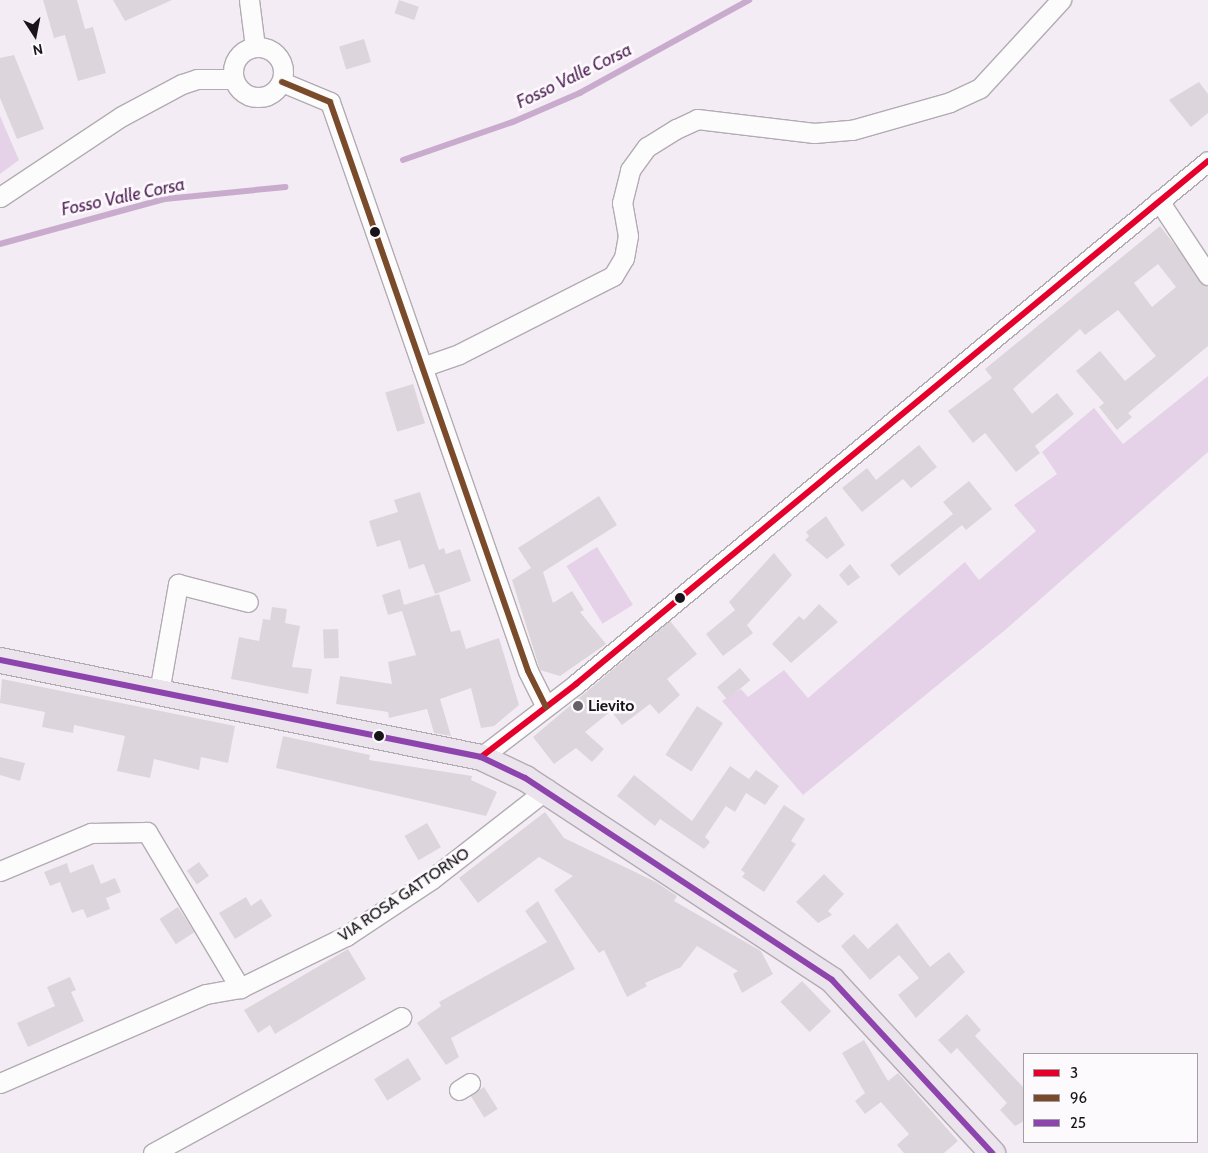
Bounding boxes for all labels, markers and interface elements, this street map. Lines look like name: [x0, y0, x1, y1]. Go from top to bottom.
north arrow: [10, 10, 60, 60]
water label: Fosso Valle Corsa: [513, 39, 635, 113]
text: N: [31, 40, 44, 60]
water label: Fosso Valle Corsa: [59, 173, 187, 221]
unlabelled marker: [370, 227, 380, 237]
unlabelled marker: [675, 593, 685, 603]
place label: Lievito: [588, 696, 634, 716]
marker: Lievito: [572, 700, 584, 712]
unlabelled marker: [374, 731, 384, 741]
street label: VIA ROSA GATTORNO: [335, 844, 473, 946]
legend: [1023, 1053, 1198, 1143]
text: 3: [1070, 1064, 1078, 1082]
text: 96: [1070, 1089, 1087, 1107]
text: 25: [1070, 1114, 1086, 1132]

